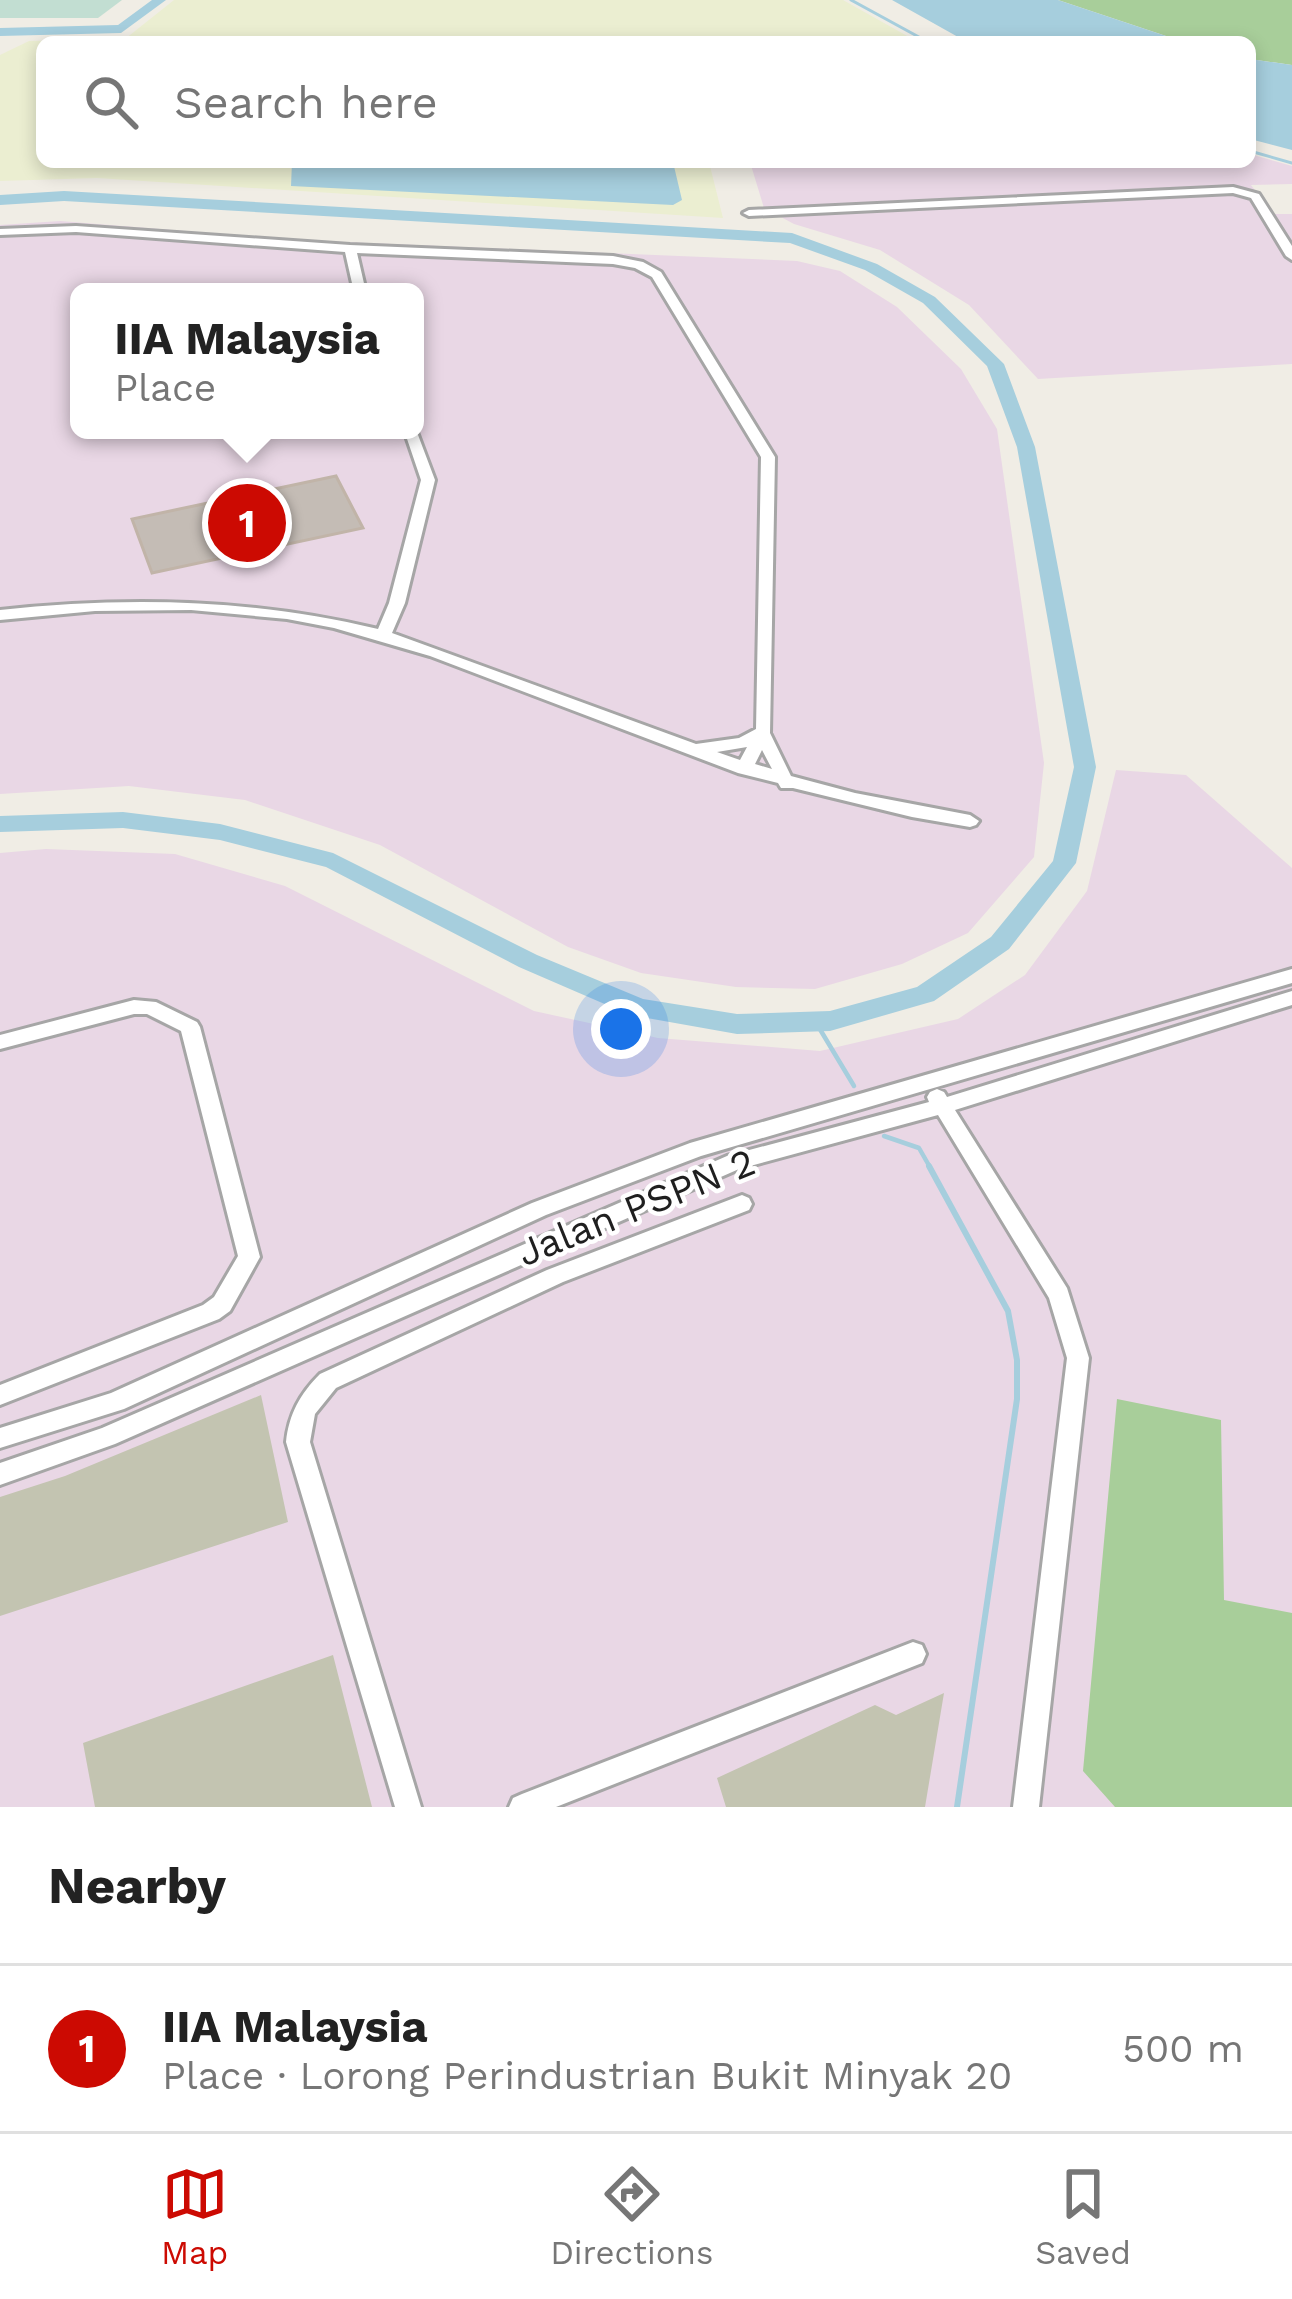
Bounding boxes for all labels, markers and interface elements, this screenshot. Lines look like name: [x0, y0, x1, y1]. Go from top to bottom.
search box: [36, 36, 1256, 168]
icon: search: [78, 69, 144, 135]
text: Search here: [174, 76, 438, 129]
popup: [70, 283, 424, 439]
text: IIA Malaysia: [114, 312, 380, 365]
text: Place: [114, 365, 216, 410]
pin: 1: [208, 478, 286, 568]
your location: [591, 999, 651, 1059]
street label: Jalan PSPN 2: [511, 1139, 761, 1275]
text: Nearby: [48, 1856, 226, 1915]
text: IIA Malaysia: [162, 2000, 428, 2053]
text: 1: [79, 2026, 95, 2071]
text: 500 m: [1122, 2026, 1244, 2071]
text: Place · Lorong Perindustrian Bukit Minyak 20: [162, 2053, 1012, 2098]
tab: Map: [161, 2161, 228, 2272]
tab: Directions: [550, 2161, 713, 2272]
tab: Saved: [1035, 2161, 1131, 2272]

